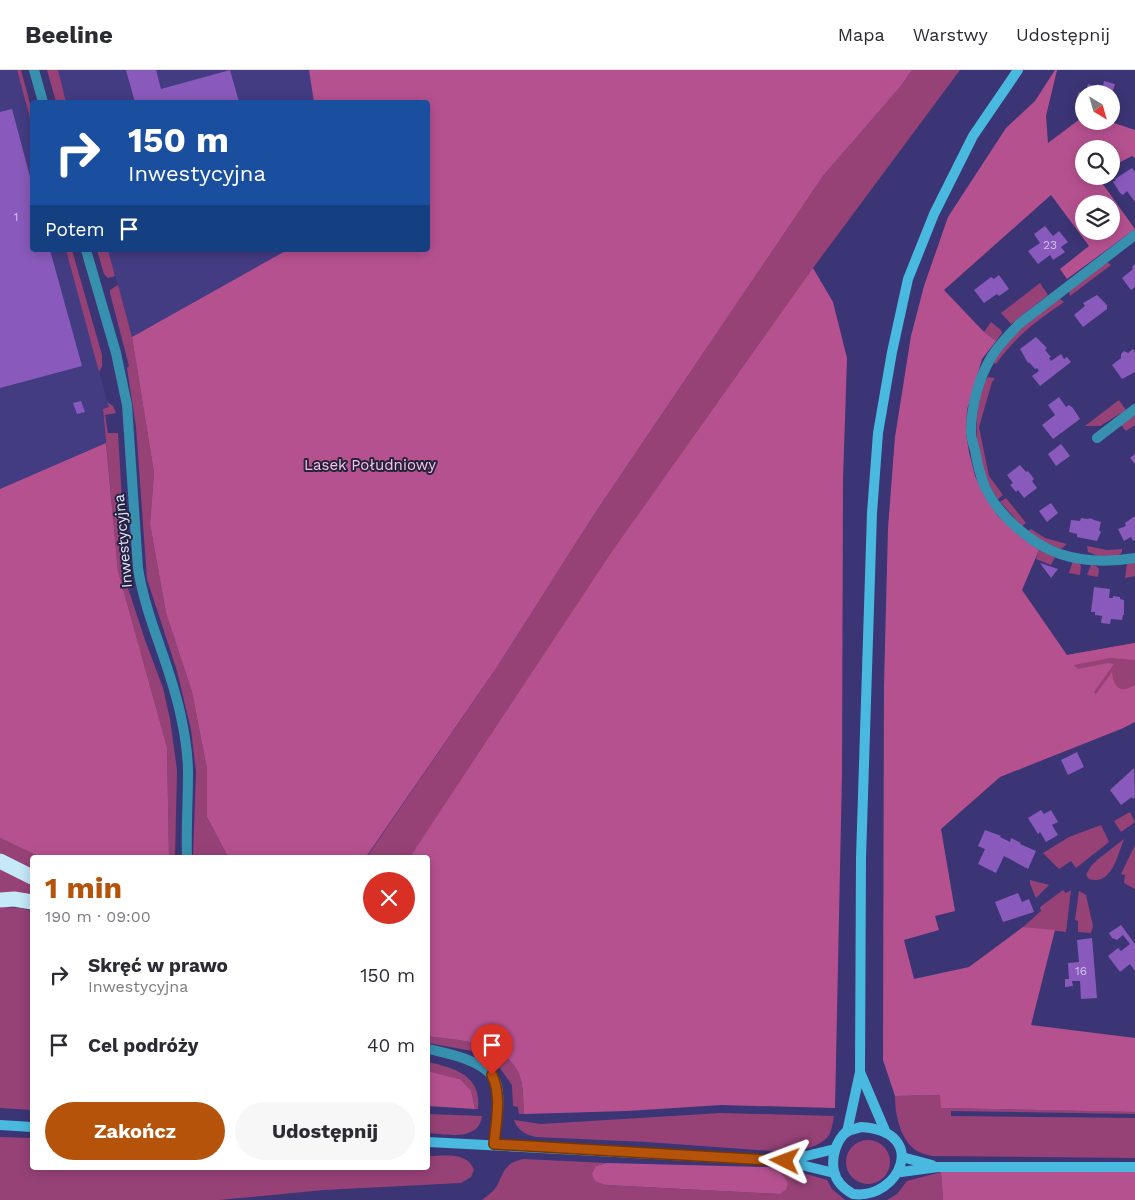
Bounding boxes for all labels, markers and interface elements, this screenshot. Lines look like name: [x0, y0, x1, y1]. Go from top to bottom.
text: Beeline: [25, 21, 113, 49]
text: Mapa: [838, 24, 885, 45]
text: Warstwy: [913, 24, 988, 45]
text: Udostępnij: [1016, 24, 1110, 45]
north arrow: [1075, 85, 1120, 130]
map controls: [1075, 85, 1120, 240]
text: 150 m: [128, 119, 229, 161]
icon: right: [45, 120, 110, 185]
button: search: [1075, 140, 1120, 185]
text: Inwestycyjna: [128, 161, 266, 186]
button: layers: [1075, 195, 1120, 240]
house number: 1: [14, 210, 18, 224]
icon: arrive: [115, 215, 143, 243]
text: Potem: [45, 218, 105, 241]
house number: 23: [1043, 238, 1057, 252]
park label: Lasek Południowy: [304, 456, 436, 474]
street label: Inwestycyjna: [110, 493, 136, 589]
text: 1 min: [45, 870, 122, 905]
button: close: [363, 872, 415, 924]
text: 190 m · 09:00: [45, 907, 151, 926]
text: Skręć w prawo: [88, 954, 228, 977]
icon: right: [45, 961, 73, 989]
text: 150 m: [360, 964, 415, 987]
house number: 16: [1075, 964, 1087, 978]
text: Inwestycyjna: [88, 977, 188, 996]
pin: [471, 1024, 513, 1075]
icon: arrive: [45, 1031, 73, 1059]
icon: arrive: [478, 1031, 506, 1059]
text: Cel podróży: [88, 1034, 198, 1057]
text: 40 m: [367, 1034, 415, 1057]
button: Zakończ: [45, 1102, 225, 1160]
button: Udostępnij: [235, 1102, 415, 1160]
position arrow: [758, 1134, 810, 1186]

